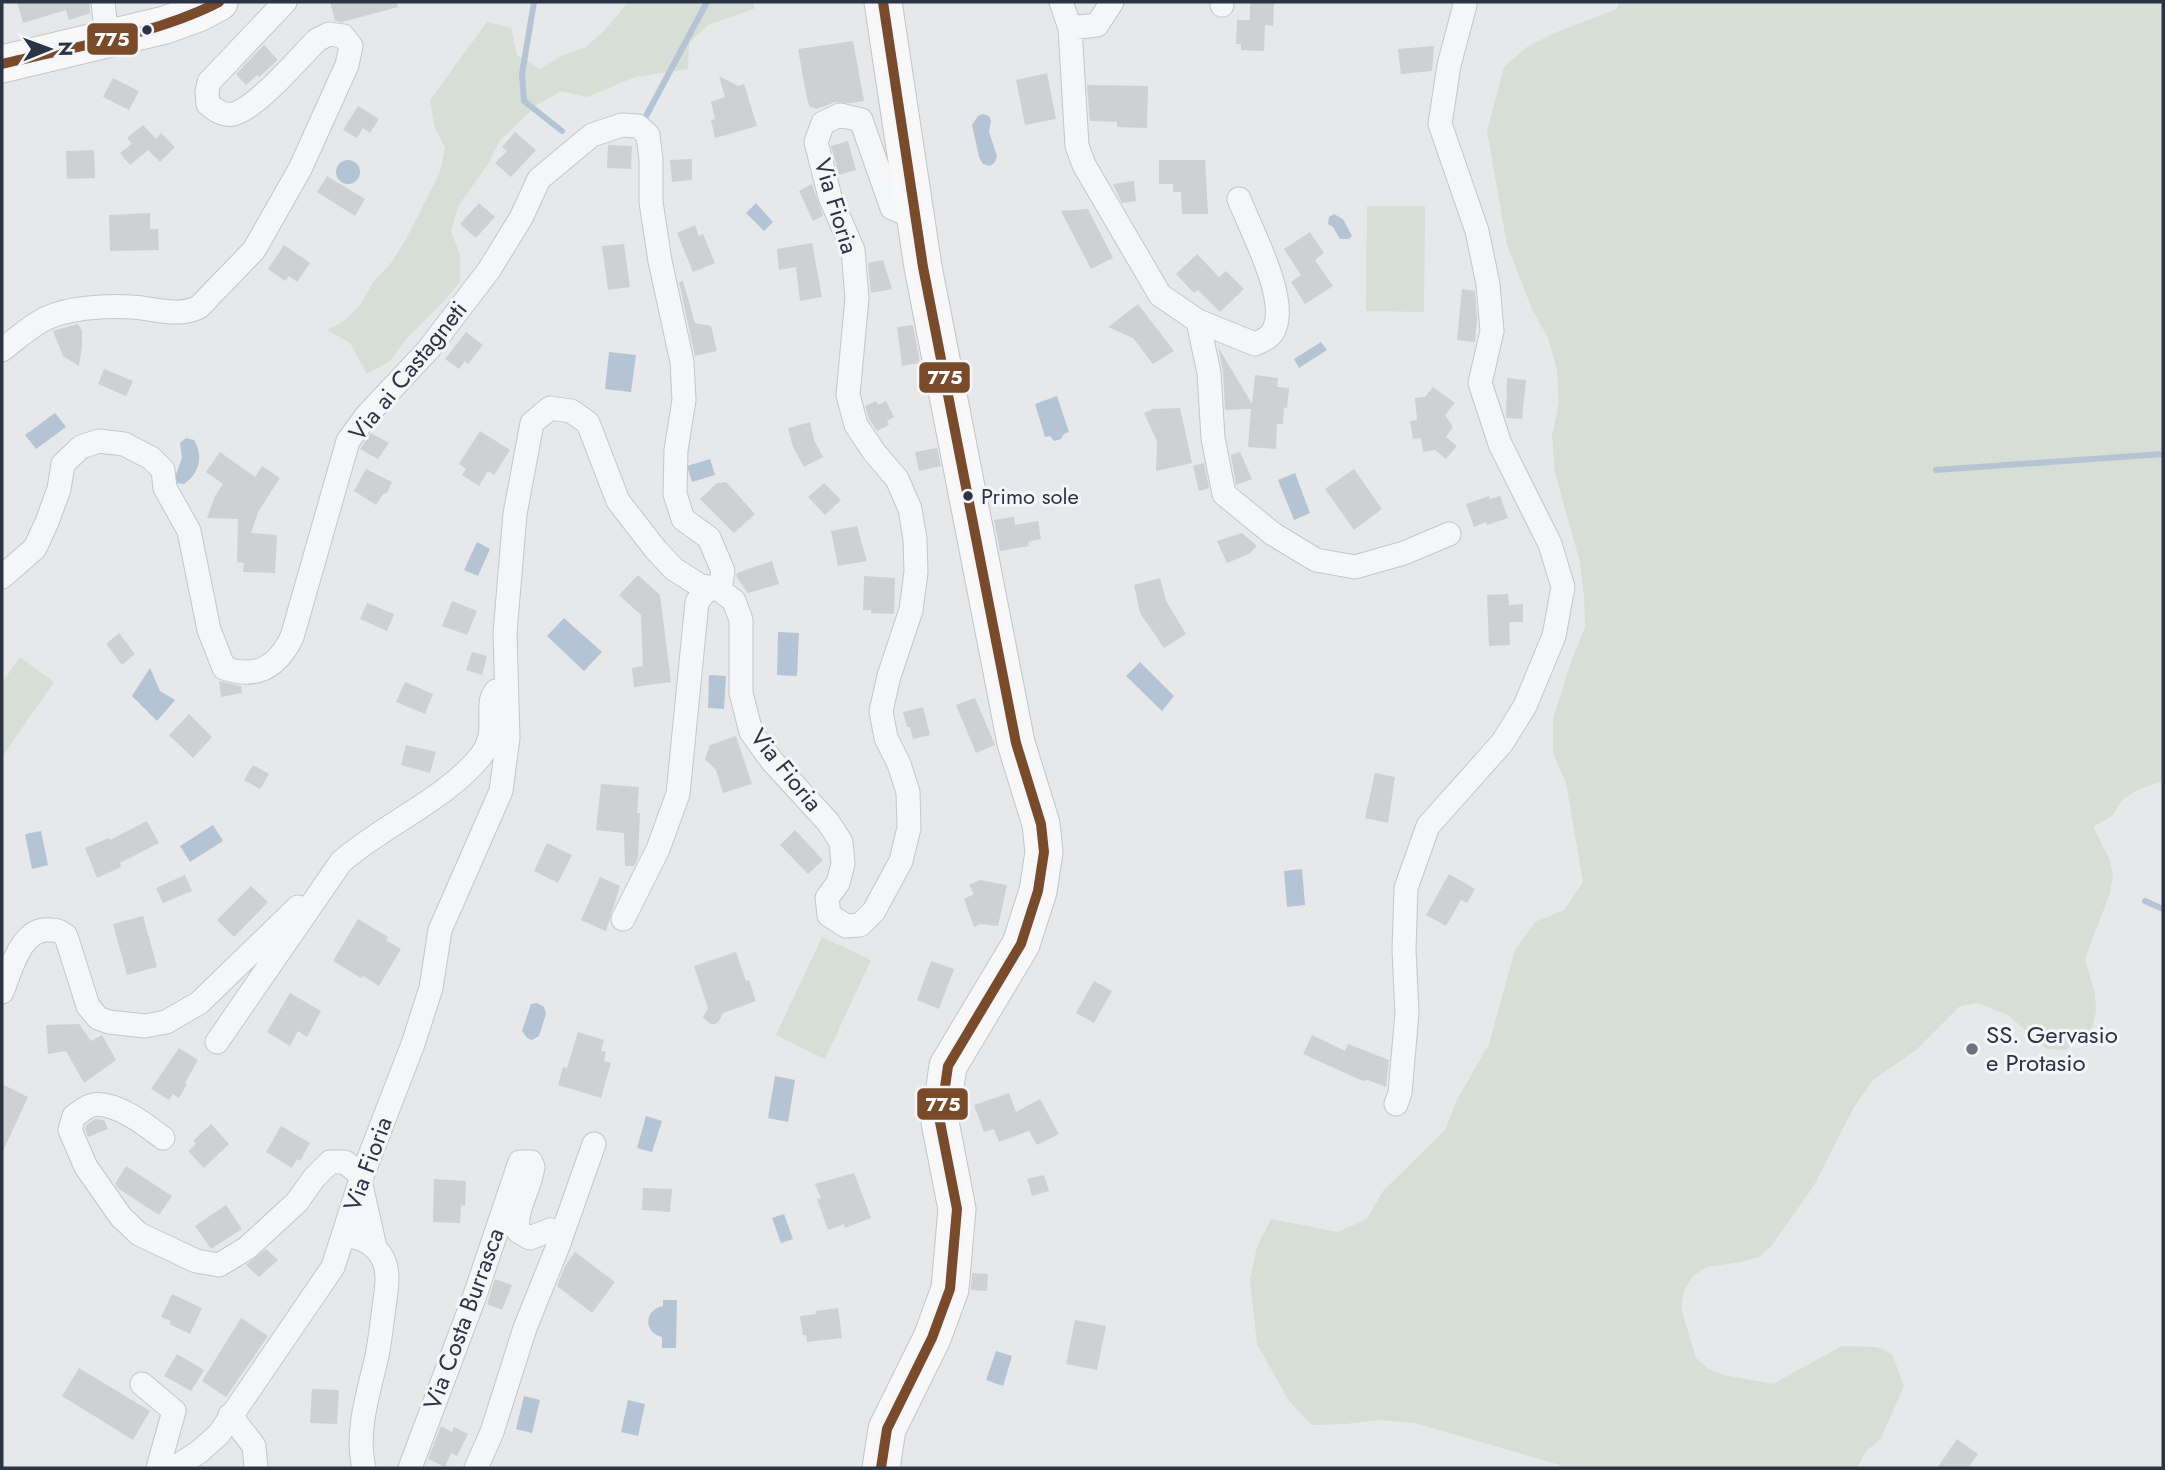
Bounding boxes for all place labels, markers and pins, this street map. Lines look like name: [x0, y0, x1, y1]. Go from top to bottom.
unlabelled marker: [140, 23, 154, 37]
place label: Primo sole: [981, 480, 1079, 512]
marker: Primo sole: [961, 489, 975, 503]
place label: SS. Gervasio e Protasio: [1986, 1017, 2118, 1080]
marker: SS. Gervasio e Protasio: [1964, 1041, 1980, 1057]

